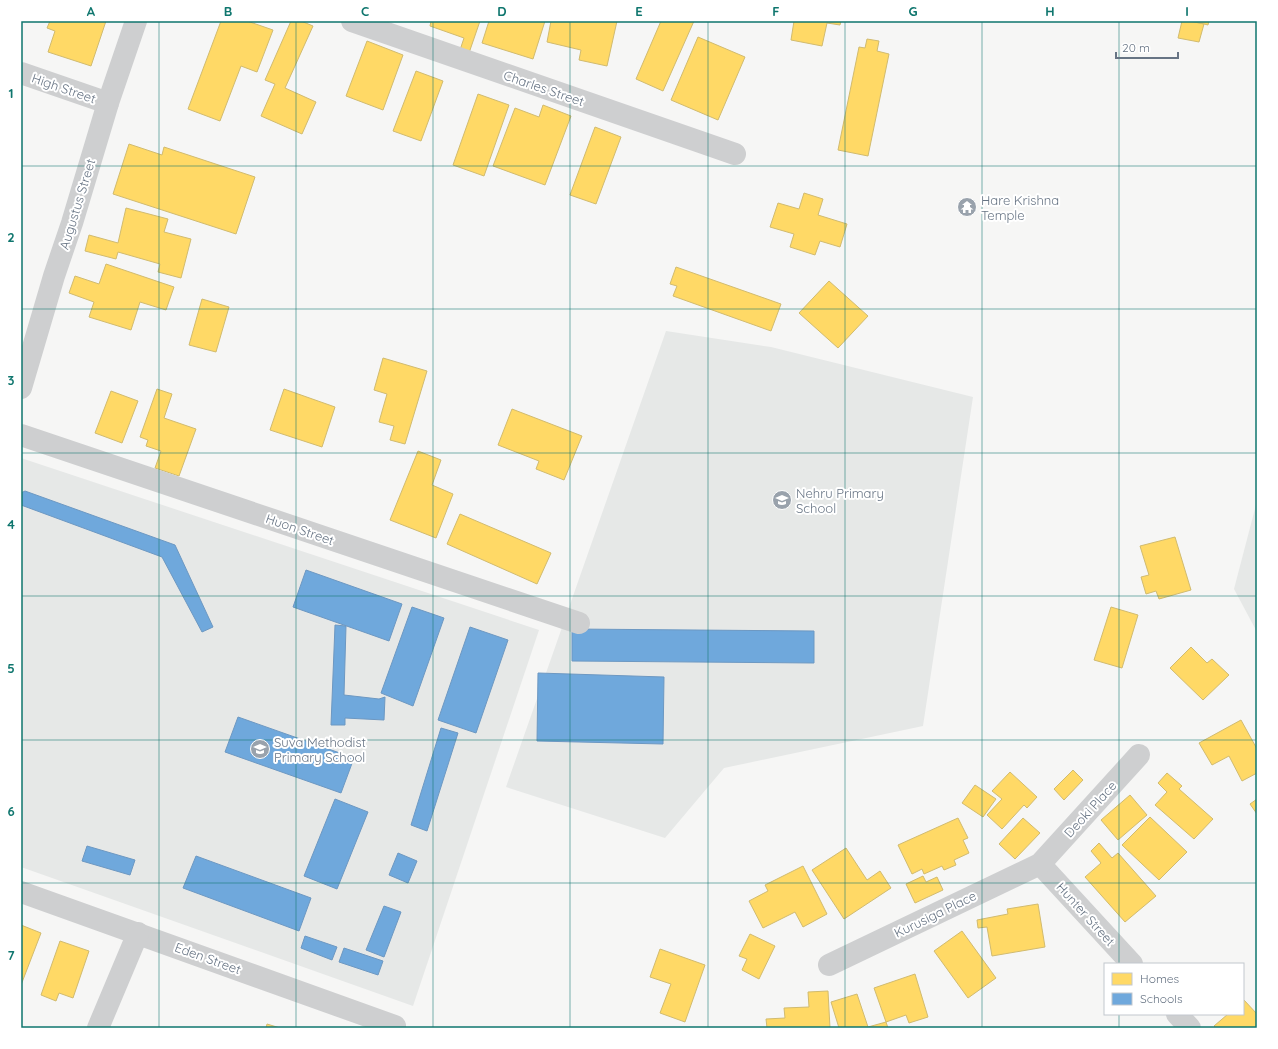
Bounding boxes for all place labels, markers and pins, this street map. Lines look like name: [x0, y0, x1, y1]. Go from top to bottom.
place label: Hare Krishna Temple: [981, 192, 1059, 223]
temple icon: Hare Krishna Temple: [956, 196, 978, 218]
place label: Nehru Primary School: [796, 485, 884, 516]
school or university icon: Nehru Primary School: [771, 489, 793, 511]
place label: Suva Methodist Primary School: [274, 734, 366, 765]
school or university icon: Suva Methodist Primary School: [249, 738, 271, 760]

